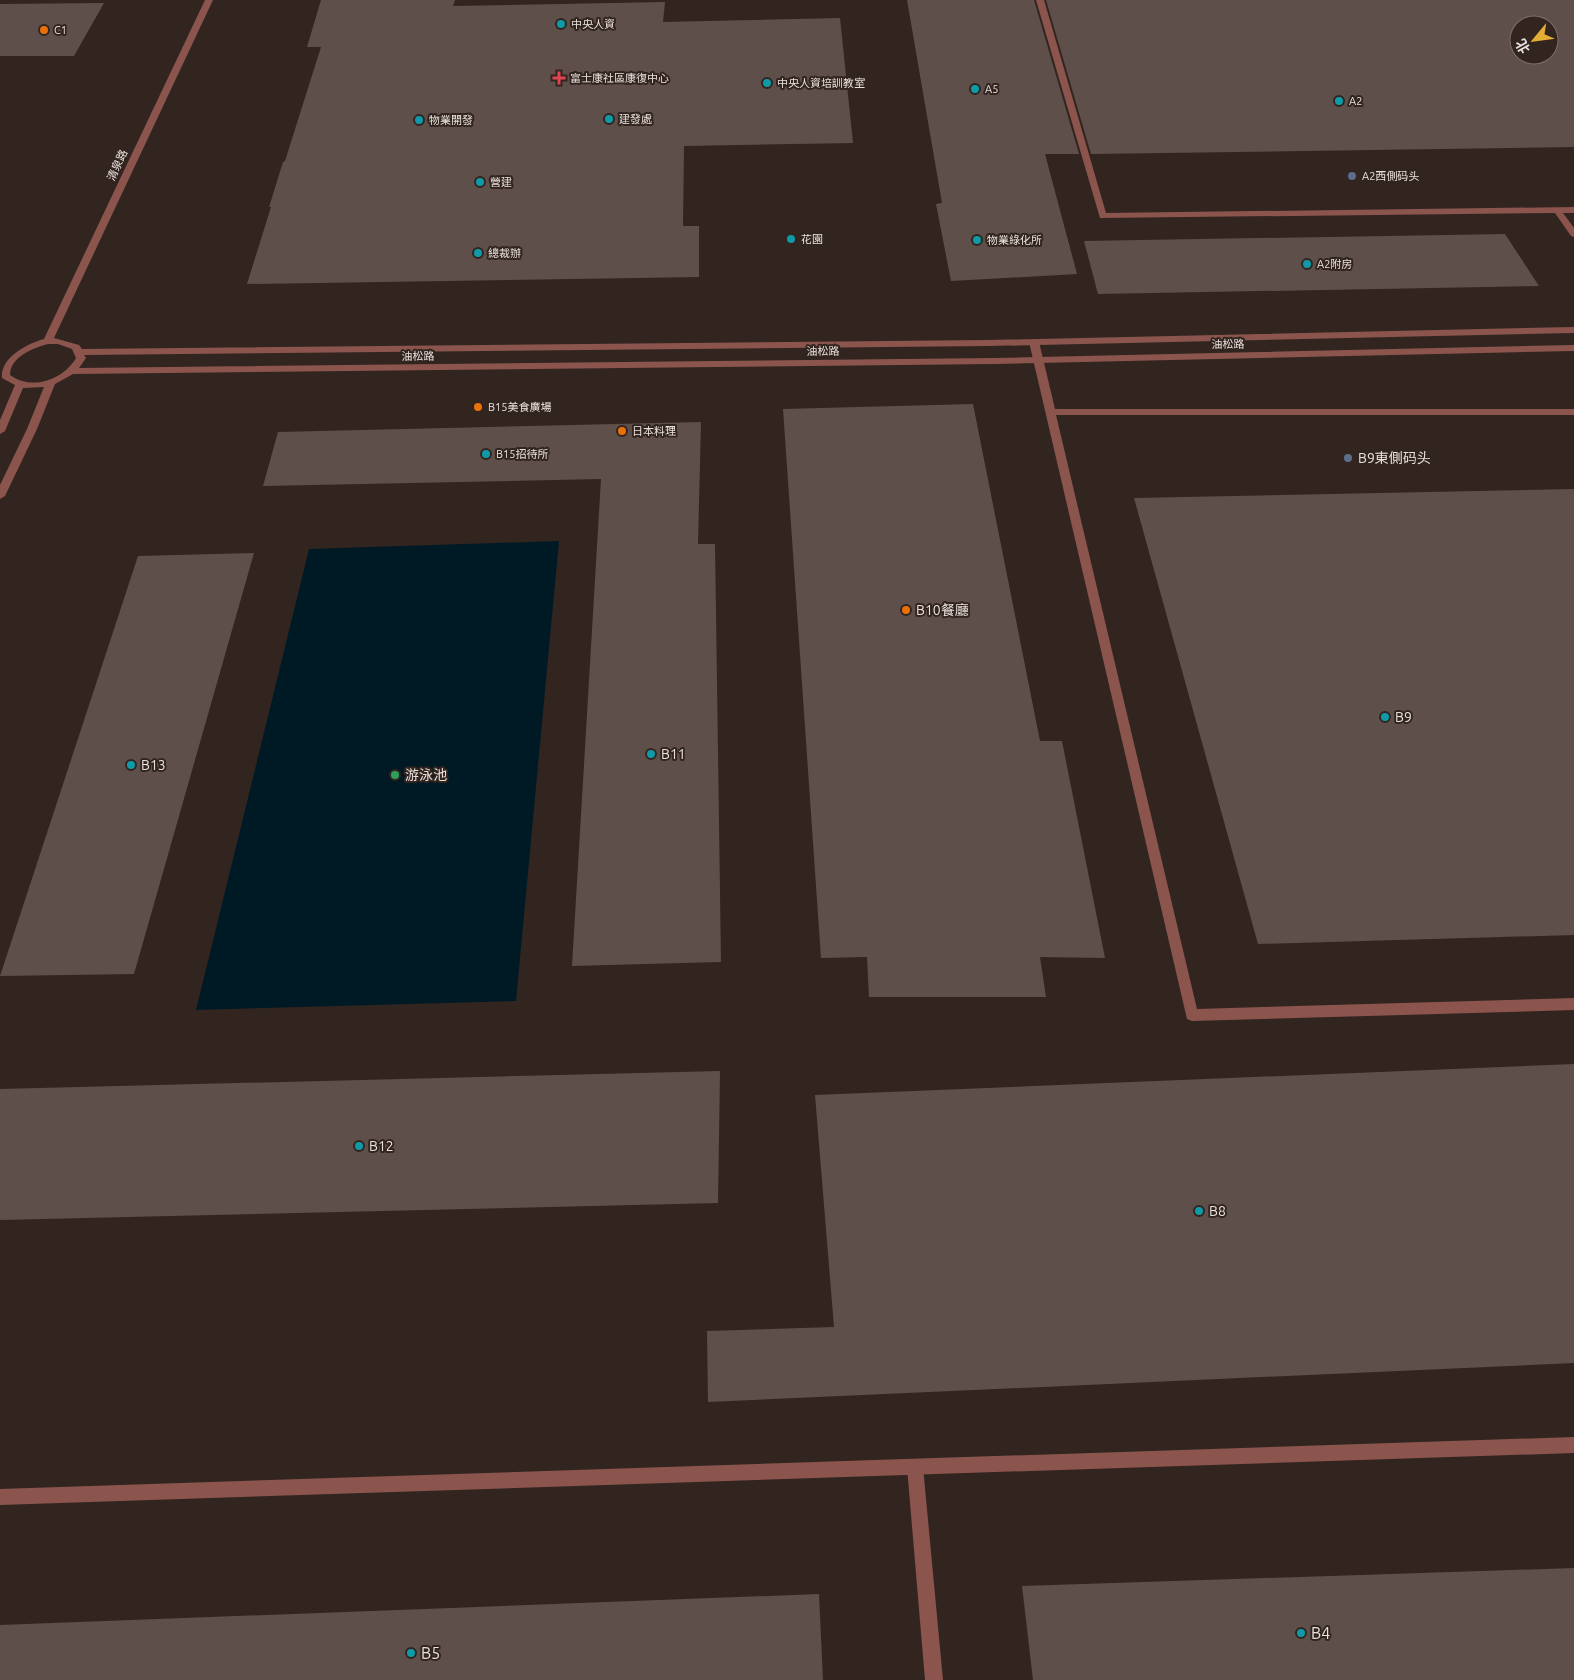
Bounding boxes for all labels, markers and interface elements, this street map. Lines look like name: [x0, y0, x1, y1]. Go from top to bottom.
north arrow: [1509, 15, 1559, 65]
marker: 中央人資: [555, 18, 567, 30]
place label: 中央人資: [571, 18, 615, 30]
marker: C1: [38, 24, 50, 36]
place label: C1: [54, 24, 67, 36]
text: 北: [1512, 36, 1533, 56]
marker: 富士康社區康復中心: [552, 71, 566, 85]
place label: 富士康社區康復中心: [570, 72, 669, 84]
marker: 中央人資培訓教室: [761, 77, 773, 89]
place label: 中央人資培訓教室: [777, 77, 865, 89]
marker: A5: [969, 83, 981, 95]
place label: A5: [985, 83, 998, 95]
marker: A2: [1333, 95, 1345, 107]
place label: A2: [1349, 95, 1362, 107]
marker: 建發處: [603, 113, 615, 125]
place label: 建發處: [619, 113, 652, 125]
marker: 物業開發: [413, 114, 425, 126]
place label: 物業開發: [429, 114, 473, 126]
street label: 清泉路: [105, 148, 129, 182]
marker: A2西側码头: [1346, 170, 1358, 182]
place label: A2西側码头: [1362, 170, 1419, 182]
marker: 營建: [474, 176, 486, 188]
place label: 營建: [490, 176, 512, 188]
marker: 花園: [785, 233, 797, 245]
place label: 花園: [801, 233, 823, 245]
marker: 物業綠化所: [971, 234, 983, 246]
place label: 物業綠化所: [987, 234, 1042, 246]
marker: 總裁辦: [472, 247, 484, 259]
place label: 總裁辦: [488, 247, 521, 259]
marker: A2附房: [1301, 258, 1313, 270]
place label: A2附房: [1317, 258, 1352, 270]
street label: 油松路: [1211, 338, 1245, 350]
street label: 油松路: [806, 345, 840, 357]
street label: 油松路: [401, 350, 435, 362]
marker: B15美食廣場: [472, 401, 484, 413]
place label: B15美食廣場: [488, 401, 551, 413]
marker: 日本料理: [616, 425, 628, 437]
place label: 日本料理: [632, 425, 676, 437]
marker: B15招待所: [480, 448, 492, 460]
place label: B15招待所: [496, 448, 548, 460]
place label: B9東側码头: [1358, 450, 1431, 466]
marker: B9東側码头: [1342, 452, 1354, 464]
place label: B10餐廳: [916, 602, 969, 618]
marker: B10餐廳: [900, 604, 912, 616]
place label: B9: [1395, 709, 1412, 725]
marker: B9: [1379, 711, 1391, 723]
place label: B11: [661, 746, 686, 762]
marker: B11: [645, 748, 657, 760]
place label: B13: [141, 757, 166, 773]
marker: B13: [125, 759, 137, 771]
place label: 游泳池: [405, 767, 447, 783]
marker: 游泳池: [389, 769, 401, 781]
place label: B12: [369, 1138, 394, 1154]
marker: B12: [353, 1140, 365, 1152]
place label: B8: [1209, 1203, 1226, 1219]
marker: B8: [1193, 1205, 1205, 1217]
place label: B4: [1311, 1624, 1330, 1642]
marker: B4: [1295, 1627, 1307, 1639]
place label: B5: [421, 1644, 440, 1662]
marker: B5: [405, 1647, 417, 1659]

